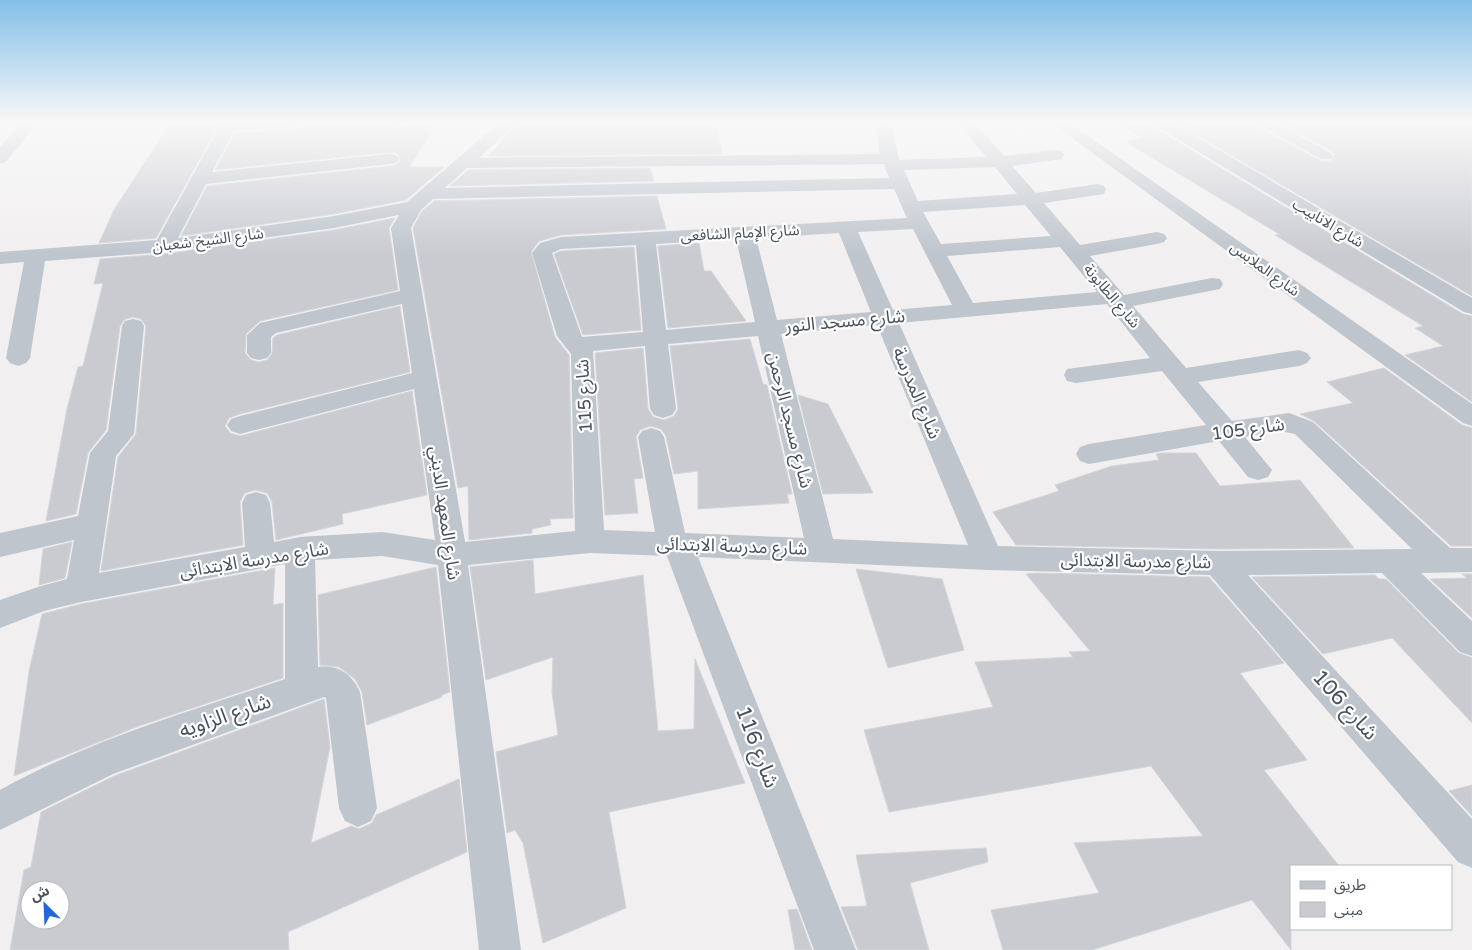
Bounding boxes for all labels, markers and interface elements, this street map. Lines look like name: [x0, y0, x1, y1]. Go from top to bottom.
street label: شارع الانابيب: [1288, 195, 1367, 254]
street label: شارع الإمام الشافعى: [680, 221, 800, 248]
street label: شارع الشيخ شعبان: [151, 224, 265, 259]
street label: شارع الملابس: [1225, 238, 1303, 303]
street label: شارع الطابونة: [1078, 260, 1144, 334]
street label: شارع مسجد النور: [783, 305, 906, 340]
street label: شارع المدرسة: [885, 344, 946, 443]
street label: شارع مسجد الرحمن: [760, 350, 818, 491]
street label: شارع 115: [571, 358, 600, 433]
street label: شارع 105: [1210, 413, 1286, 448]
street label: شارع المعهد الديني: [422, 445, 465, 582]
street label: شارع مدرسة الابتدائى: [656, 532, 808, 563]
street label: شارع مدرسة الابتدائى: [178, 537, 331, 586]
street label: شارع مدرسة الابتدائى: [1060, 549, 1212, 576]
street label: شارع 106: [1305, 665, 1383, 747]
street label: شارع الزاويه: [176, 689, 275, 745]
street label: شارع 116: [728, 702, 784, 792]
legend: [1290, 865, 1452, 930]
text: طريق: [1334, 876, 1366, 895]
north arrow: [20, 880, 70, 930]
text: ش: [28, 882, 52, 905]
text: مبنى: [1334, 901, 1363, 919]

